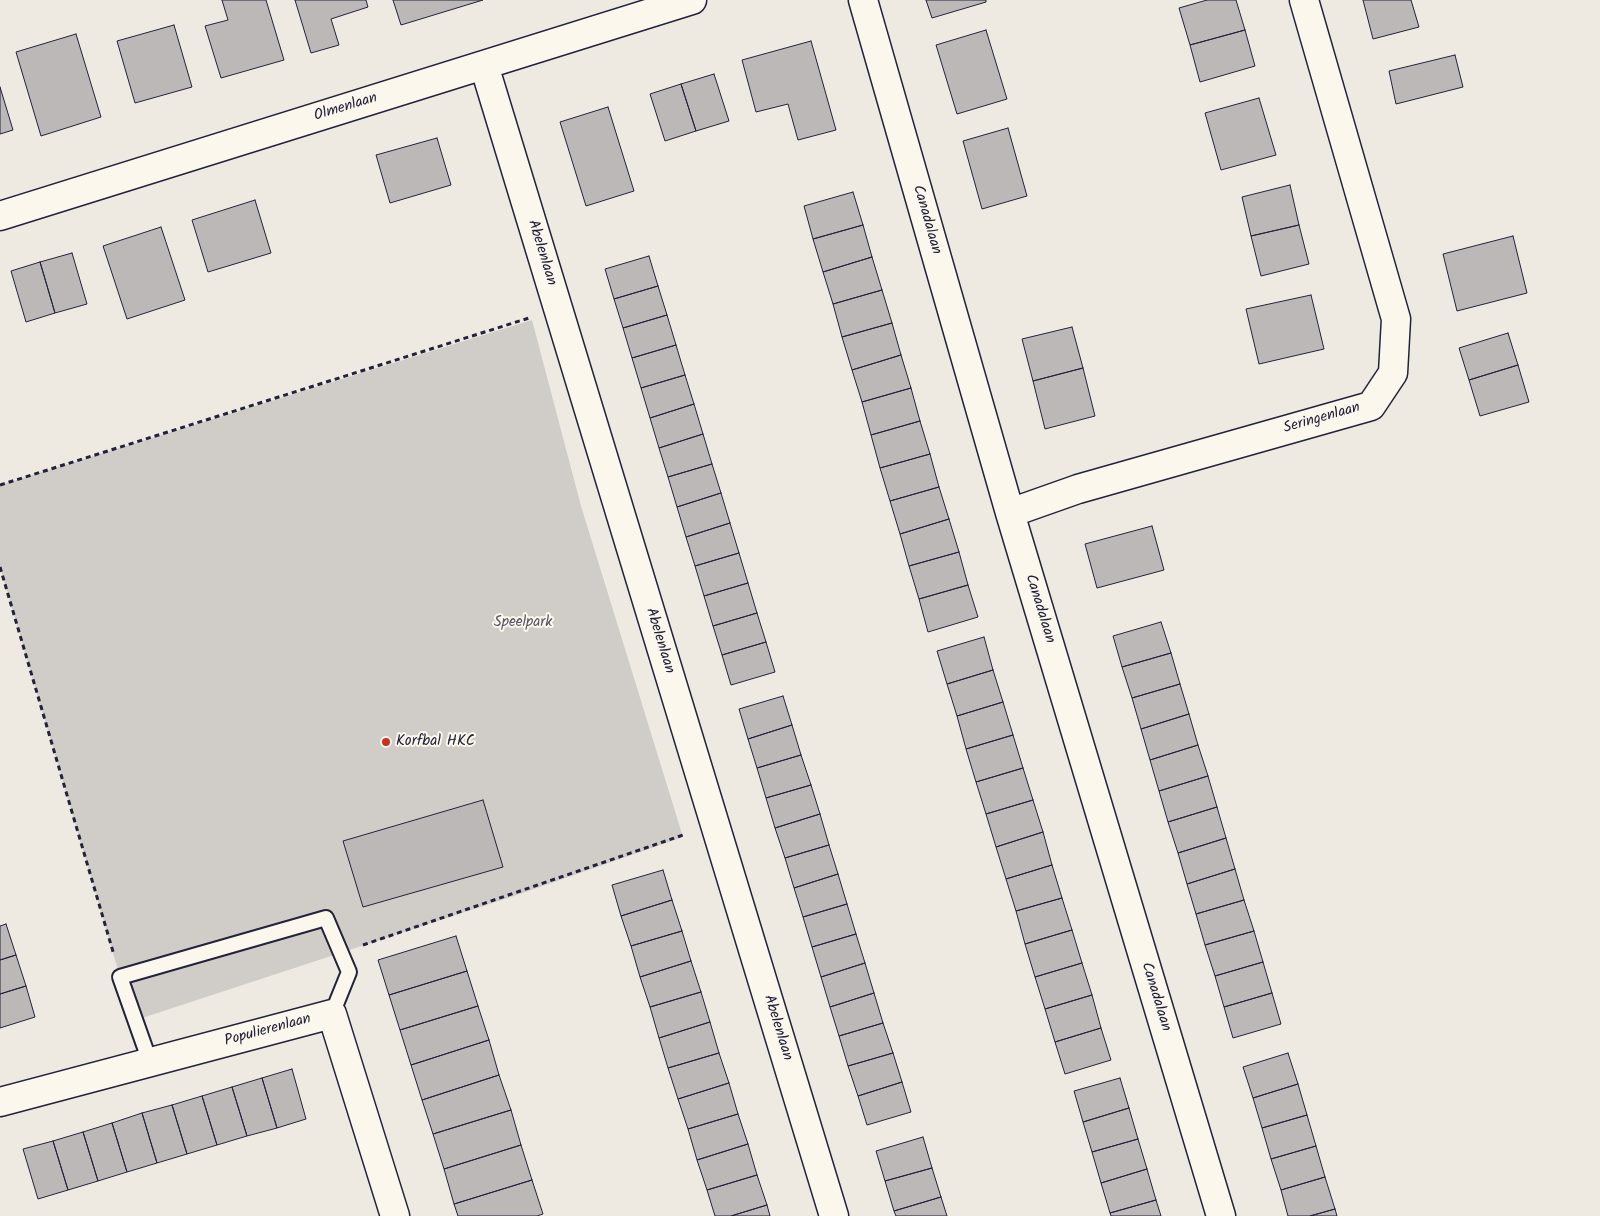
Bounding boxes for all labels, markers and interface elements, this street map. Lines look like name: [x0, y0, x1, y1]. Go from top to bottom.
street label: Olmenlaan: [312, 90, 380, 126]
street label: Canadalaan: [908, 183, 944, 257]
street label: Abelenlaan: [522, 218, 560, 288]
street label: Seringenlaan: [1282, 399, 1362, 439]
street label: Canadalaan: [1020, 572, 1058, 646]
street label: Abelenlaan: [640, 606, 678, 676]
park label: Speelpark: [494, 614, 552, 632]
place label: Korfbal HKC: [396, 733, 475, 751]
marker: Korfbal HKC: [380, 736, 392, 748]
street label: Canadalaan: [1136, 960, 1174, 1034]
street label: Abelenlaan: [758, 993, 796, 1063]
street label: Populierenlaan: [223, 1011, 313, 1051]

